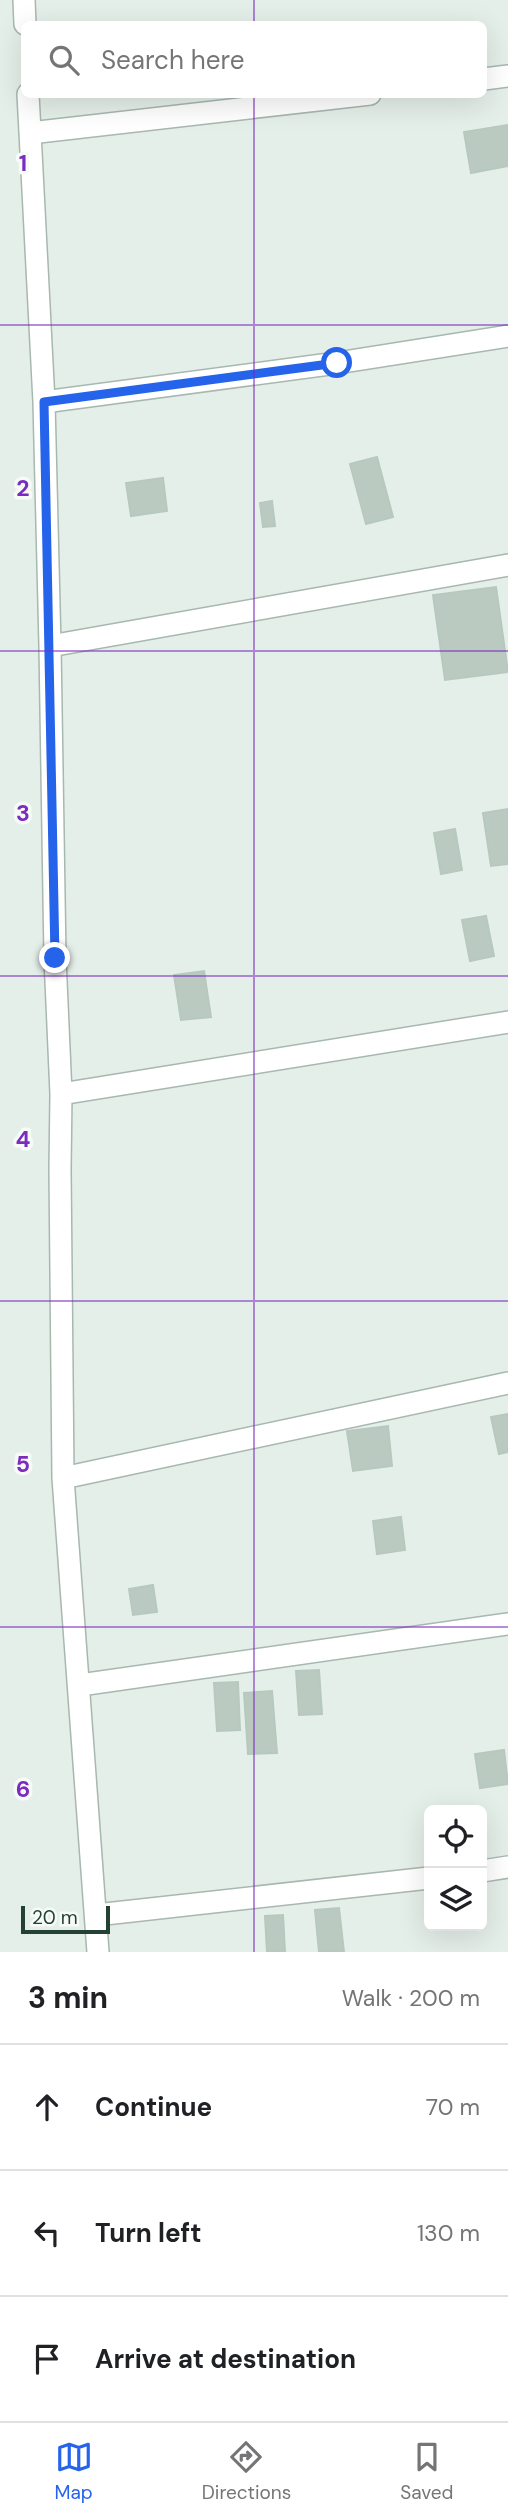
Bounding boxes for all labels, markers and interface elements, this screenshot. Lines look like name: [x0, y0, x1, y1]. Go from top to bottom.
search box: [21, 21, 487, 98]
icon: search: [45, 41, 83, 79]
text: Search here: [101, 43, 244, 77]
text: 1: [19, 148, 27, 178]
route start: [321, 347, 352, 378]
text: 2: [16, 473, 30, 503]
text: 3: [16, 798, 30, 828]
route end: [39, 942, 70, 973]
text: 4: [16, 1124, 31, 1154]
text: 5: [16, 1449, 30, 1479]
text: 6: [16, 1774, 30, 1804]
map controls: [424, 1805, 487, 1931]
button: locate: [424, 1805, 487, 1868]
button: layers: [424, 1868, 487, 1931]
scale bar: [21, 1903, 110, 1935]
text: 20 m: [32, 1905, 78, 1930]
text: 3 min: [28, 1978, 108, 2017]
text: Walk · 200 m: [342, 1983, 480, 2013]
icon: ahead: [28, 2088, 66, 2126]
text: Continue: [95, 2090, 212, 2124]
text: 70 m: [426, 2092, 480, 2122]
icon: left: [28, 2214, 66, 2252]
text: Turn left: [95, 2216, 202, 2250]
text: 130 m: [417, 2218, 480, 2248]
icon: arrive: [28, 2340, 66, 2378]
text: Arrive at destination: [95, 2342, 356, 2376]
tab: Map: [55, 2438, 93, 2505]
tab: Directions: [202, 2438, 291, 2505]
tab: Saved: [400, 2438, 453, 2505]

